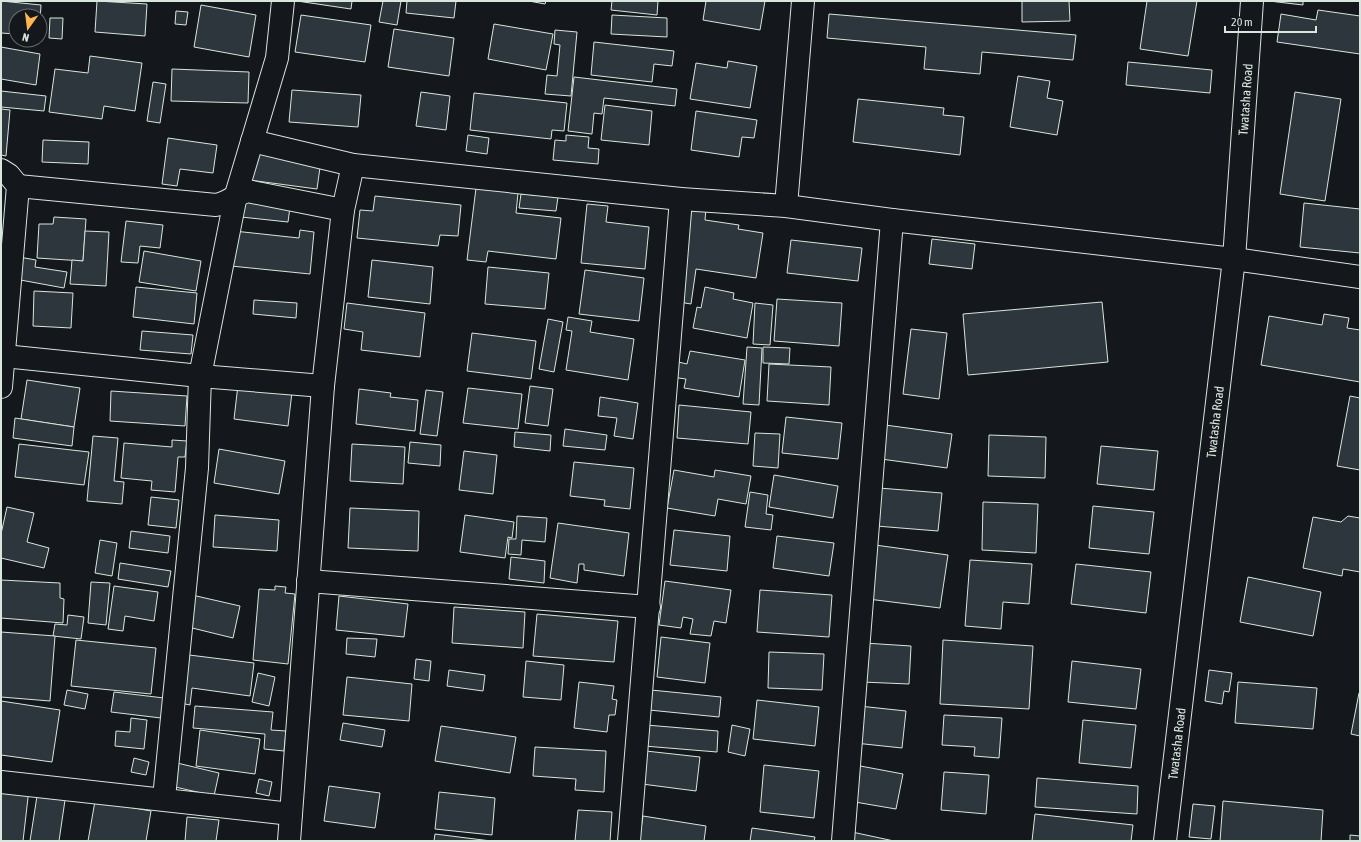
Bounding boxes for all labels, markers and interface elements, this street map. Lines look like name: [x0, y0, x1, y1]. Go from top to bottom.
north arrow: [8, 8, 48, 48]
scale bar: [1225, 8, 1316, 34]
text: 20 m: [1231, 15, 1253, 29]
text: N: [21, 31, 30, 44]
street label: Twatasha Road: [1235, 63, 1255, 136]
street label: Twatasha Road: [1203, 385, 1226, 459]
street label: Twatasha Road: [1165, 707, 1188, 780]

